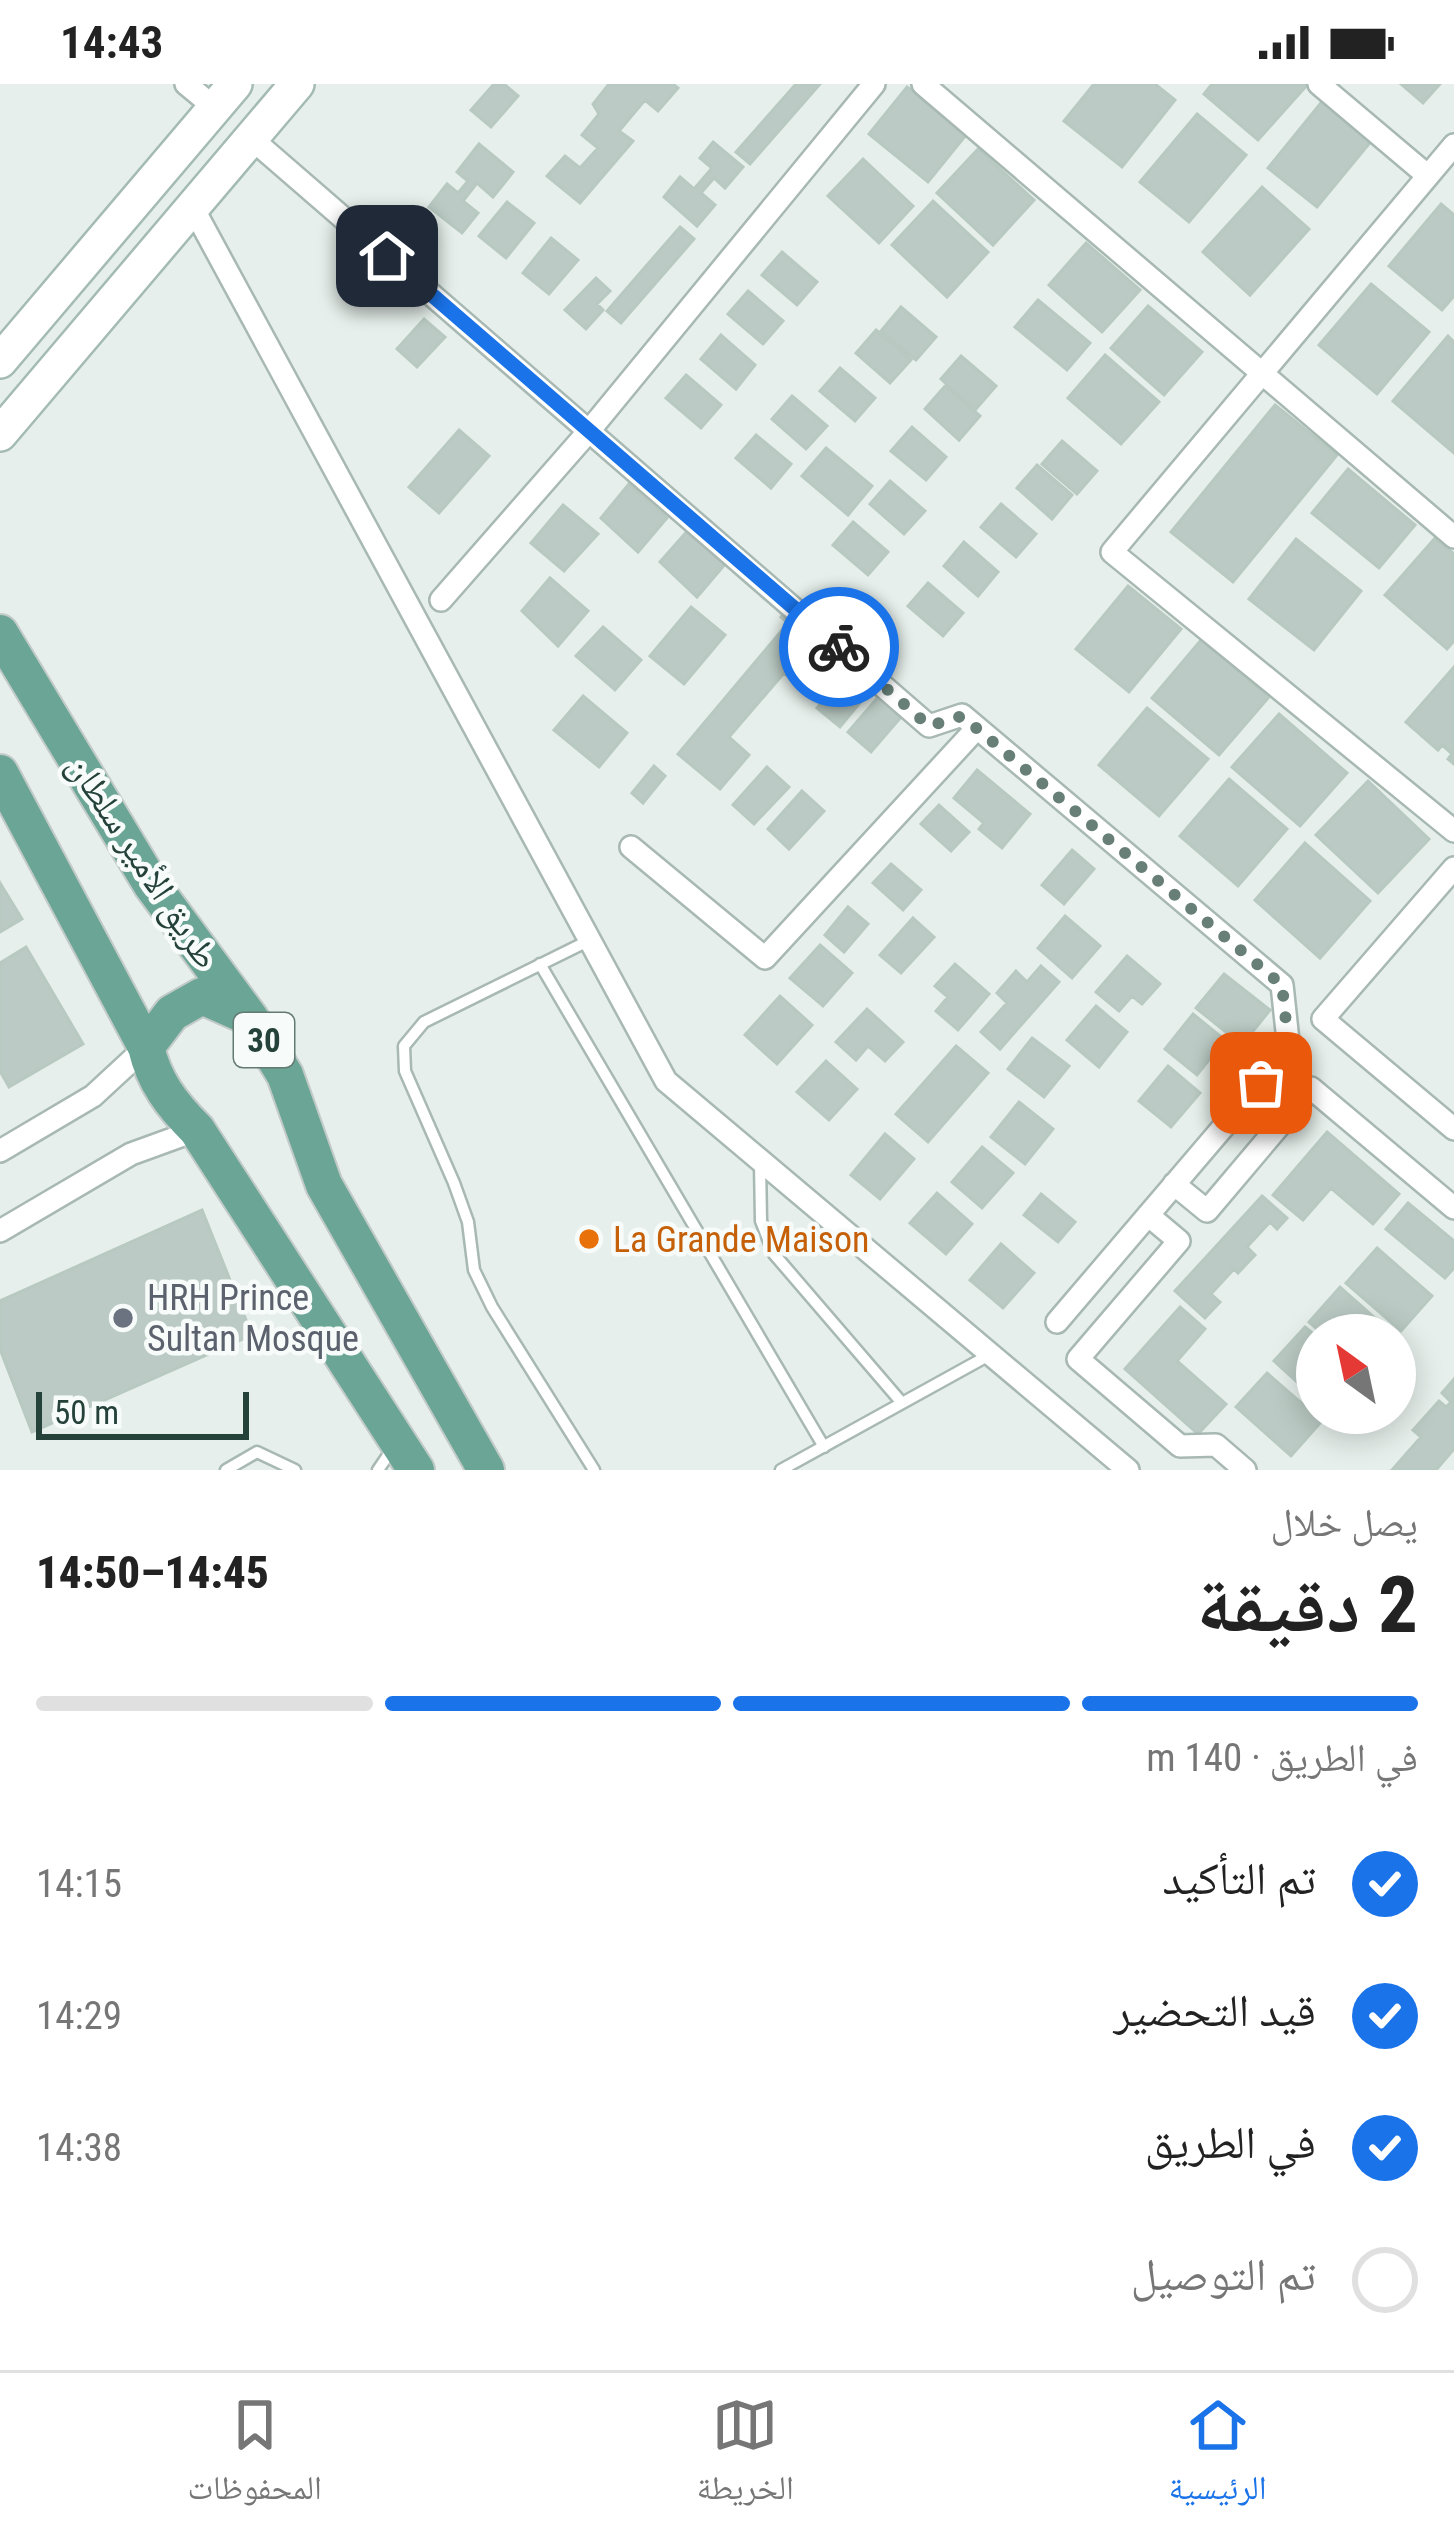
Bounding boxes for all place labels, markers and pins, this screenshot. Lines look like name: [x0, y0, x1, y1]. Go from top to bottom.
pin: [336, 205, 438, 307]
pin: [1210, 1032, 1312, 1134]
place label: La Grande Maison: [613, 1219, 869, 1261]
marker: La Grande Maison: [576, 1226, 602, 1252]
place label: HRH Prince Sultan Mosque: [147, 1277, 359, 1360]
marker: HRH Prince Sultan Mosque: [110, 1305, 136, 1331]

